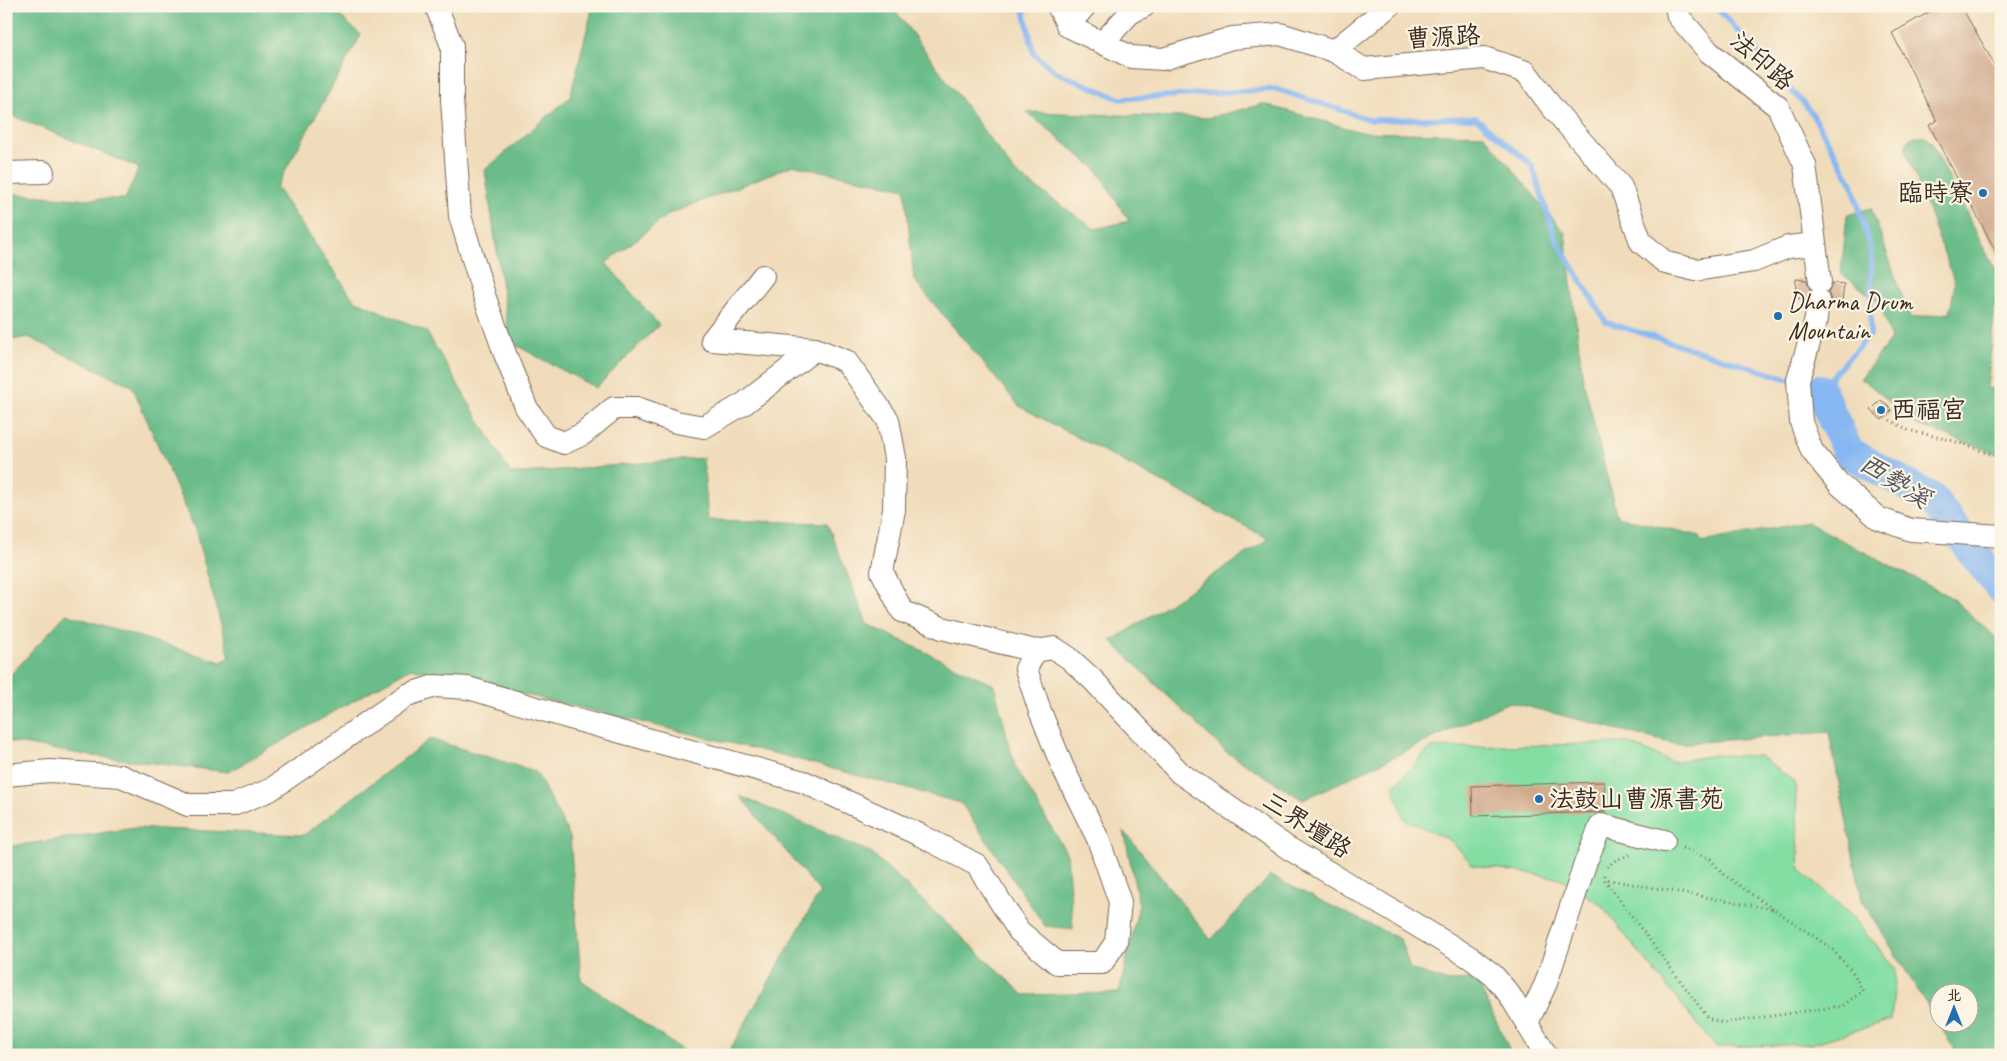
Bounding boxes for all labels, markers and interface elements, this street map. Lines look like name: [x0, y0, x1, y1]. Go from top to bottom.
street label: 曹源路: [1405, 19, 1481, 55]
street label: 法印路: [1723, 24, 1801, 98]
place label: 臨時寮: [1898, 177, 1973, 209]
marker: 臨時寮: [1977, 187, 1989, 199]
place label: Dharma Drum Mountain: [1788, 286, 1914, 347]
marker: Dharma Drum Mountain: [1772, 310, 1784, 322]
place label: 西福宮: [1891, 394, 1966, 426]
marker: 西福宮: [1875, 404, 1887, 416]
water label: 西勢溪: [1853, 446, 1939, 517]
place label: 法鼓山曹源書苑: [1549, 783, 1724, 815]
street label: 三界壇路: [1256, 784, 1358, 866]
marker: 法鼓山曹源書苑: [1533, 793, 1545, 805]
north arrow: [1930, 984, 1980, 1034]
text: 北: [1947, 987, 1961, 1004]

